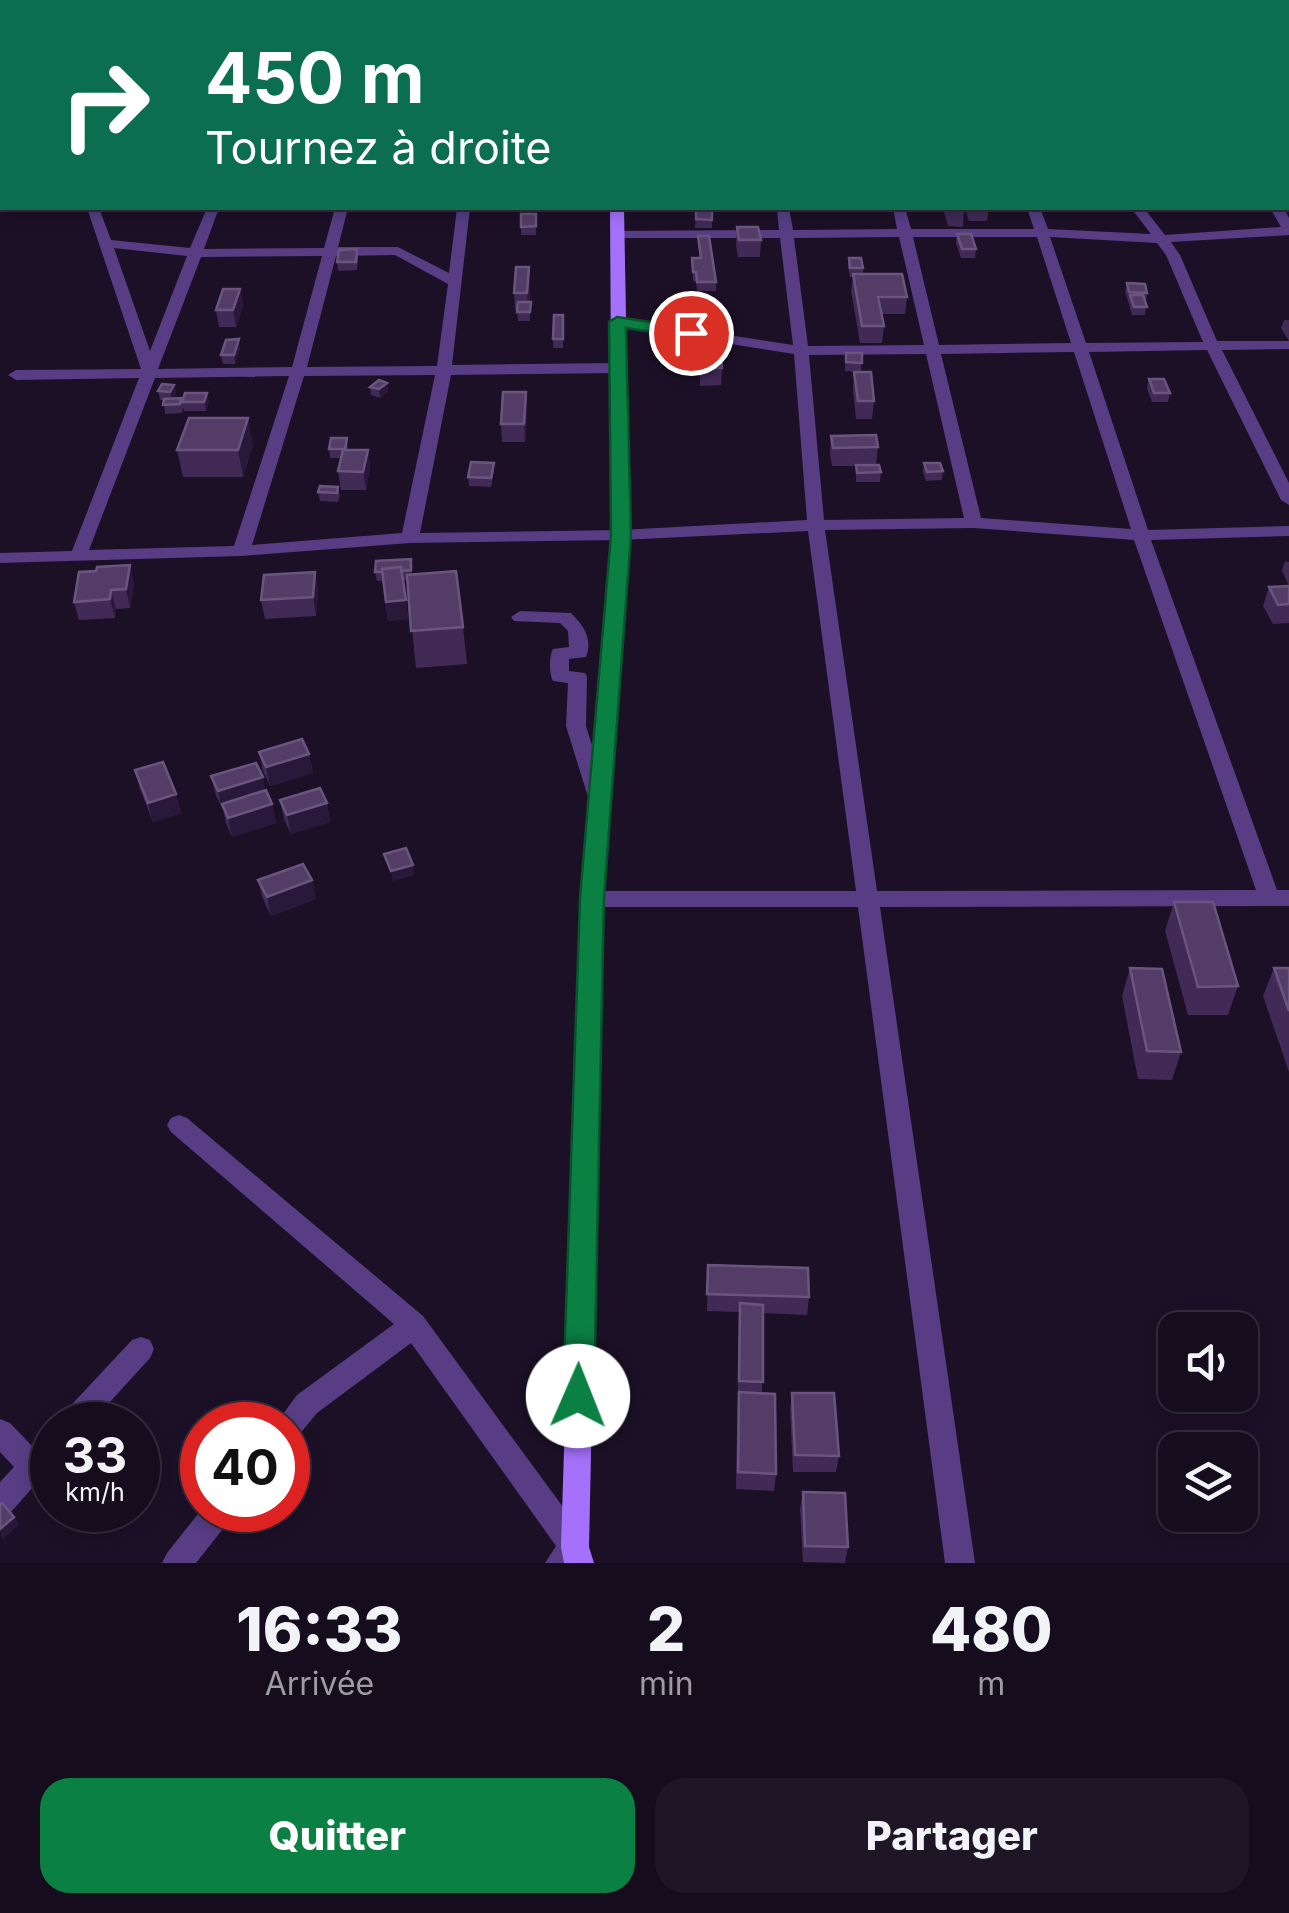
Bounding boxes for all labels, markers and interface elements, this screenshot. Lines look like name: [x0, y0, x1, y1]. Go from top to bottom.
text: 450 m: [205, 35, 425, 120]
icon: right: [40, 40, 170, 170]
text: Tournez à droite: [205, 120, 552, 175]
pin: [649, 291, 734, 376]
icon: arrive: [664, 306, 719, 361]
map controls: [1158, 1312, 1258, 1532]
button: sound: [1158, 1312, 1258, 1412]
position arrow: [526, 1344, 630, 1448]
speed limit sign: 40: [180, 1402, 310, 1532]
text: 33: [63, 1425, 127, 1485]
button: layers: [1158, 1432, 1258, 1532]
text: km/h: [65, 1477, 125, 1507]
text: 16:33: [236, 1593, 403, 1665]
text: 2: [647, 1593, 685, 1665]
text: 480: [930, 1593, 1053, 1665]
text: Arrivée: [265, 1664, 374, 1703]
text: min: [639, 1664, 694, 1703]
text: m: [977, 1664, 1005, 1703]
button: Quitter: [40, 1778, 635, 1893]
button: Partager: [655, 1778, 1249, 1893]

